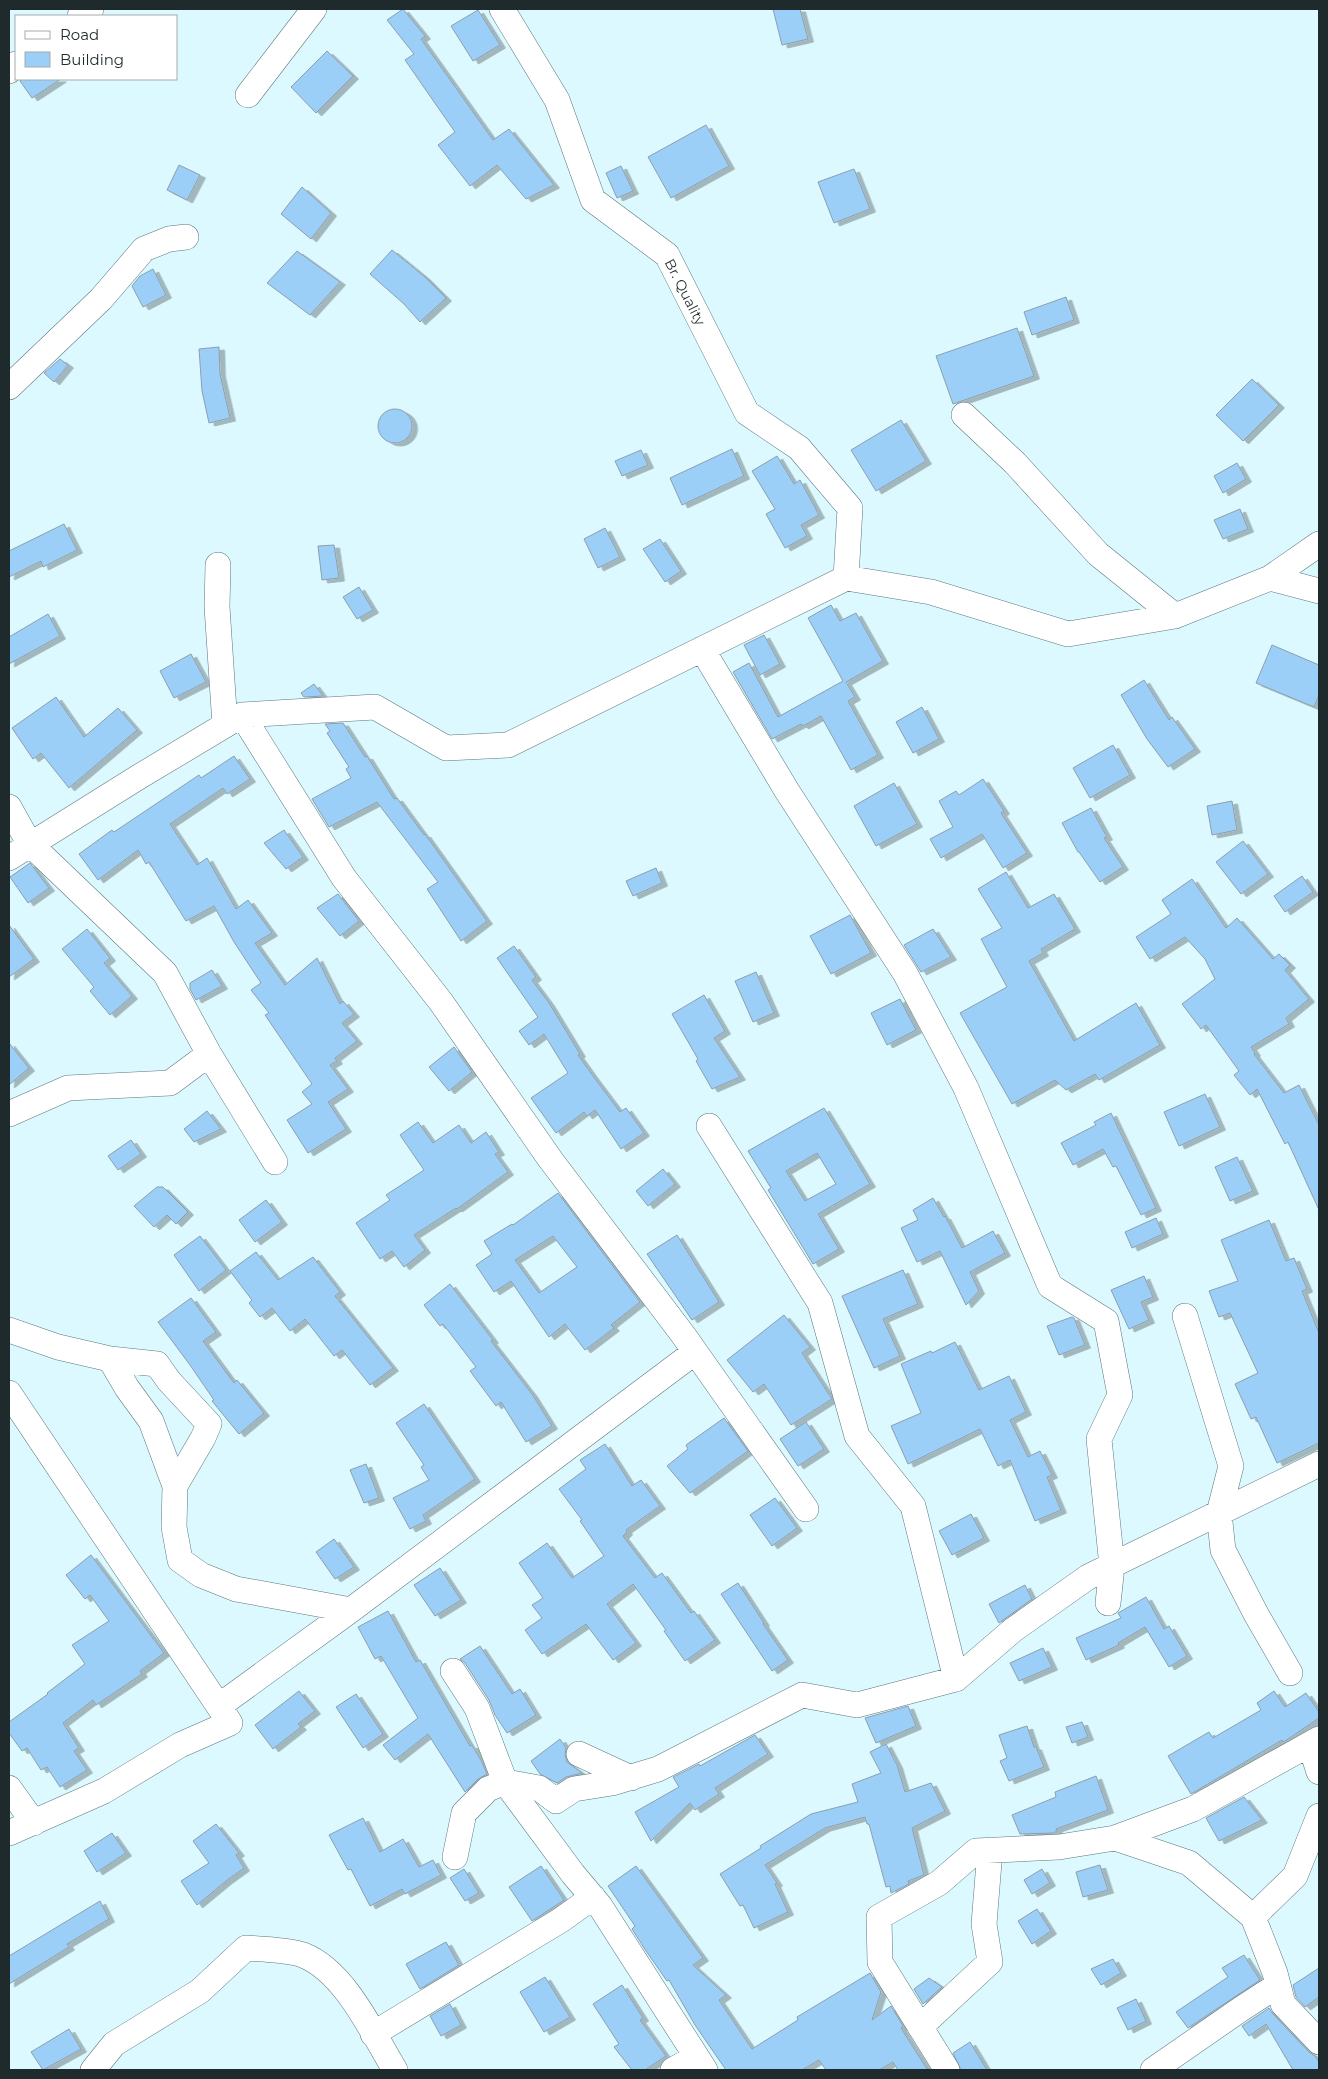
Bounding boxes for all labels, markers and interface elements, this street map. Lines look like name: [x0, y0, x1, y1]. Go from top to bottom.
legend: [15, 15, 178, 80]
text: Road: [60, 25, 99, 44]
text: Building: [60, 50, 124, 69]
street label: Br. Quality: [661, 256, 710, 329]

